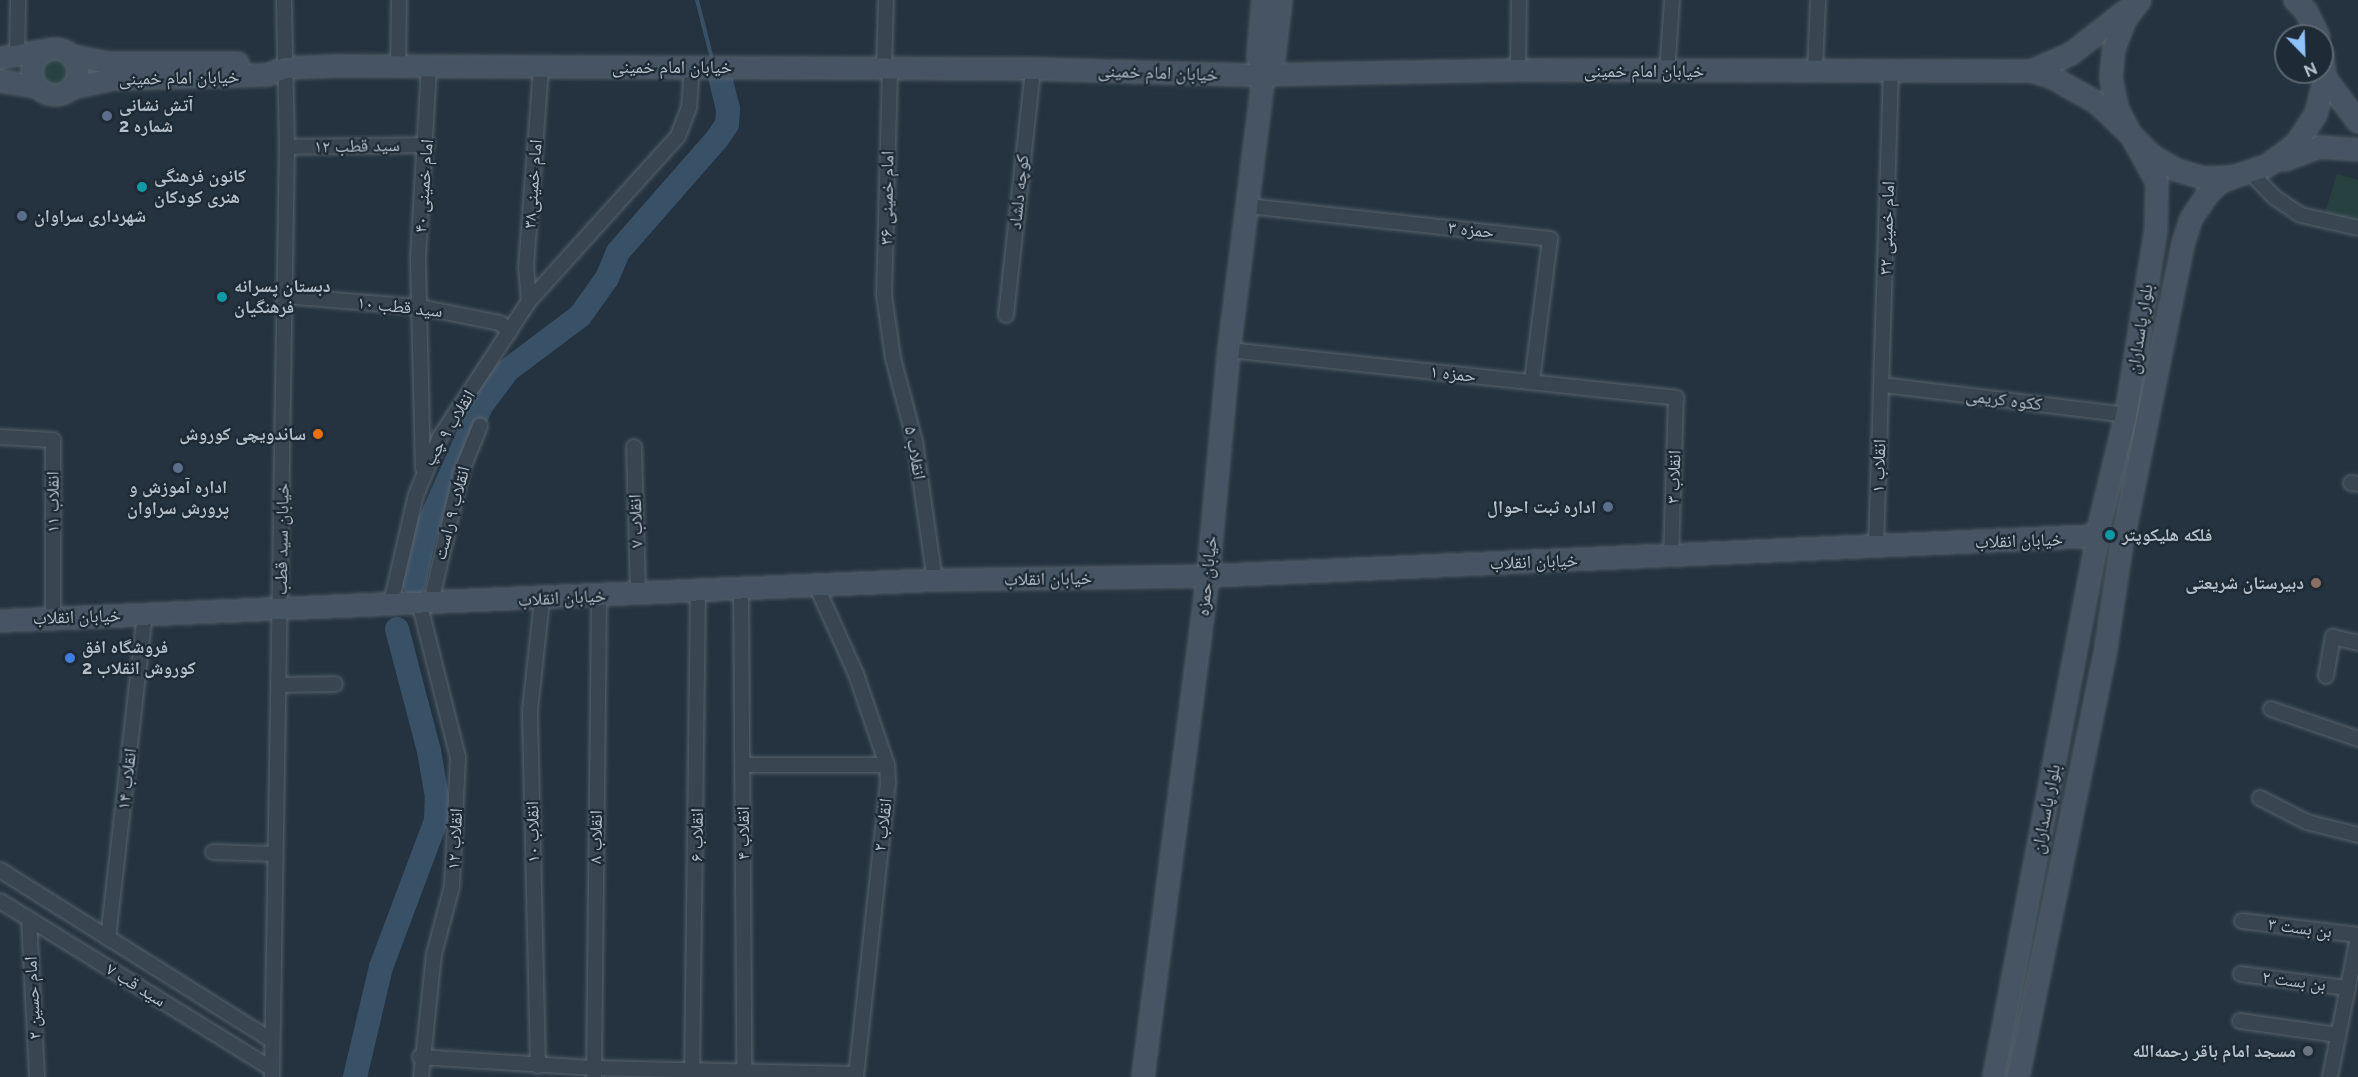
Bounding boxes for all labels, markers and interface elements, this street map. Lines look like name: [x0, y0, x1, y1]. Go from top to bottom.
north arrow: [2274, 24, 2334, 84]
street label: خیابان امام خمینی: [612, 56, 732, 78]
text: N: [2301, 58, 2320, 80]
street label: خیابان امام خمینی: [1097, 60, 1219, 86]
street label: خیابان امام خمینی: [1584, 60, 1704, 82]
street label: خیابان امام خمینی: [119, 66, 239, 90]
place label: آتش نشانی شماره 2: [119, 95, 193, 138]
marker: آتش نشانی شماره 2: [100, 109, 114, 123]
street label: سید قطب ۱۲: [314, 134, 400, 158]
street label: امام خمینی ۴۰: [410, 138, 438, 234]
street label: امام خمینی۳۸: [519, 139, 547, 229]
street label: امام خمینی ۳۶: [875, 151, 899, 245]
street label: کوچه دلشاد: [1004, 153, 1034, 231]
place label: کانون فرهنگی هنری کودکان: [154, 166, 246, 208]
marker: کانون فرهنگی هنری کودکان: [135, 180, 149, 194]
street label: امام خمینی ۳۲: [1875, 181, 1899, 275]
place label: شهرداری سراوان: [34, 205, 146, 227]
marker: شهرداری سراوان: [15, 209, 29, 223]
street label: حمزه ۳: [1447, 217, 1495, 243]
place label: دبستان پسرانه فرهنگیان: [234, 276, 330, 318]
street label: بلوار پاسداران: [2122, 282, 2158, 376]
marker: دبستان پسرانه فرهنگیان: [215, 290, 229, 304]
street label: سید قطب ۱۰: [356, 292, 444, 322]
street label: حمزه ۱: [1429, 361, 1477, 387]
street label: ککوه کریمی: [1965, 385, 2043, 415]
street label: انقلاب ۹ چپ: [418, 386, 480, 470]
place label: ساندویچی کوروش: [179, 423, 306, 445]
street label: انقلاب ۵: [900, 425, 930, 481]
marker: ساندویچی کوروش: [311, 427, 325, 441]
street label: انقلاب ۱: [1867, 439, 1891, 493]
street label: انقلاب ۳: [1662, 450, 1686, 504]
marker: اداره آموزش و پرورش سراوان: [171, 461, 185, 475]
street label: انقلاب ۹ راست: [429, 464, 475, 562]
street label: انقلاب ۱۱: [42, 471, 64, 533]
place label: اداره آموزش و پرورش سراوان: [127, 477, 229, 520]
street label: خیابان سید قطب: [270, 483, 294, 595]
street label: انقلاب ۷: [624, 494, 648, 548]
place label: اداره ثبت احوال: [1487, 496, 1596, 518]
marker: اداره ثبت احوال: [1601, 500, 1615, 514]
place label: فلکه هلیکوپتر: [2122, 524, 2212, 546]
marker: فلکه هلیکوپتر: [2103, 528, 2117, 542]
street label: خیابان انقلاب: [1975, 529, 2063, 553]
street label: خیابان حمزه: [1192, 535, 1222, 617]
street label: خیابان انقلاب: [1490, 550, 1578, 574]
street label: خیابان انقلاب: [1004, 567, 1092, 591]
place label: دبیرستان شریعتی: [2185, 572, 2304, 594]
marker: دبیرستان شریعتی: [2309, 576, 2323, 590]
street label: خیابان انقلاب: [517, 585, 607, 611]
street label: خیابان انقلاب: [33, 605, 121, 629]
place label: فروشگاه افق کوروش انقلاب 2: [82, 637, 196, 680]
marker: فروشگاه افق کوروش انقلاب 2: [63, 651, 77, 665]
street label: انقلاب ۱۴: [113, 747, 141, 811]
street label: بلوار پاسداران: [2027, 762, 2065, 856]
street label: انقلاب ۲: [869, 797, 897, 853]
street label: انقلاب ۱۰: [522, 801, 544, 863]
street label: انقلاب ۴: [732, 806, 754, 860]
street label: انقلاب ۱۲: [443, 808, 467, 870]
street label: انقلاب ۶: [686, 808, 708, 862]
street label: انقلاب ۸: [585, 810, 607, 864]
street label: بن بست ۳: [2267, 913, 2333, 943]
street label: امام حسین ۲: [20, 956, 46, 1040]
street label: سید قب ۷: [102, 958, 170, 1012]
street label: بن بست ۲: [2261, 966, 2327, 996]
place label: مسجد امام باقر رحمه‌الله: [2133, 1040, 2296, 1062]
marker: مسجد امام باقر رحمه‌الله: [2301, 1044, 2315, 1058]

